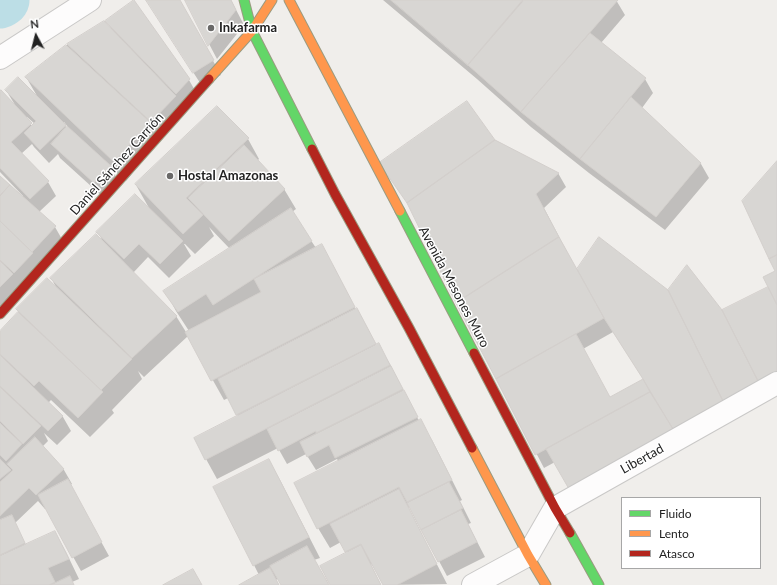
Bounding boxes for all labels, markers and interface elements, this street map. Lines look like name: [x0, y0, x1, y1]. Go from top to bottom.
north arrow: [16, 16, 56, 56]
text: N: [29, 17, 39, 31]
place label: Inkafarma: [219, 20, 277, 36]
marker: Inkafarma: [206, 23, 216, 33]
street label: Daniel Sánchez Carrión: [67, 110, 167, 218]
place label: Hostal Amazonas: [178, 168, 278, 184]
marker: Hostal Amazonas: [165, 171, 175, 181]
street label: Avenida Mesones Muro: [415, 224, 493, 350]
street label: Libertad: [618, 441, 666, 477]
legend: [621, 497, 761, 569]
text: Fluido: [659, 506, 692, 521]
text: Lento: [659, 526, 689, 541]
text: Atasco: [659, 546, 695, 561]

